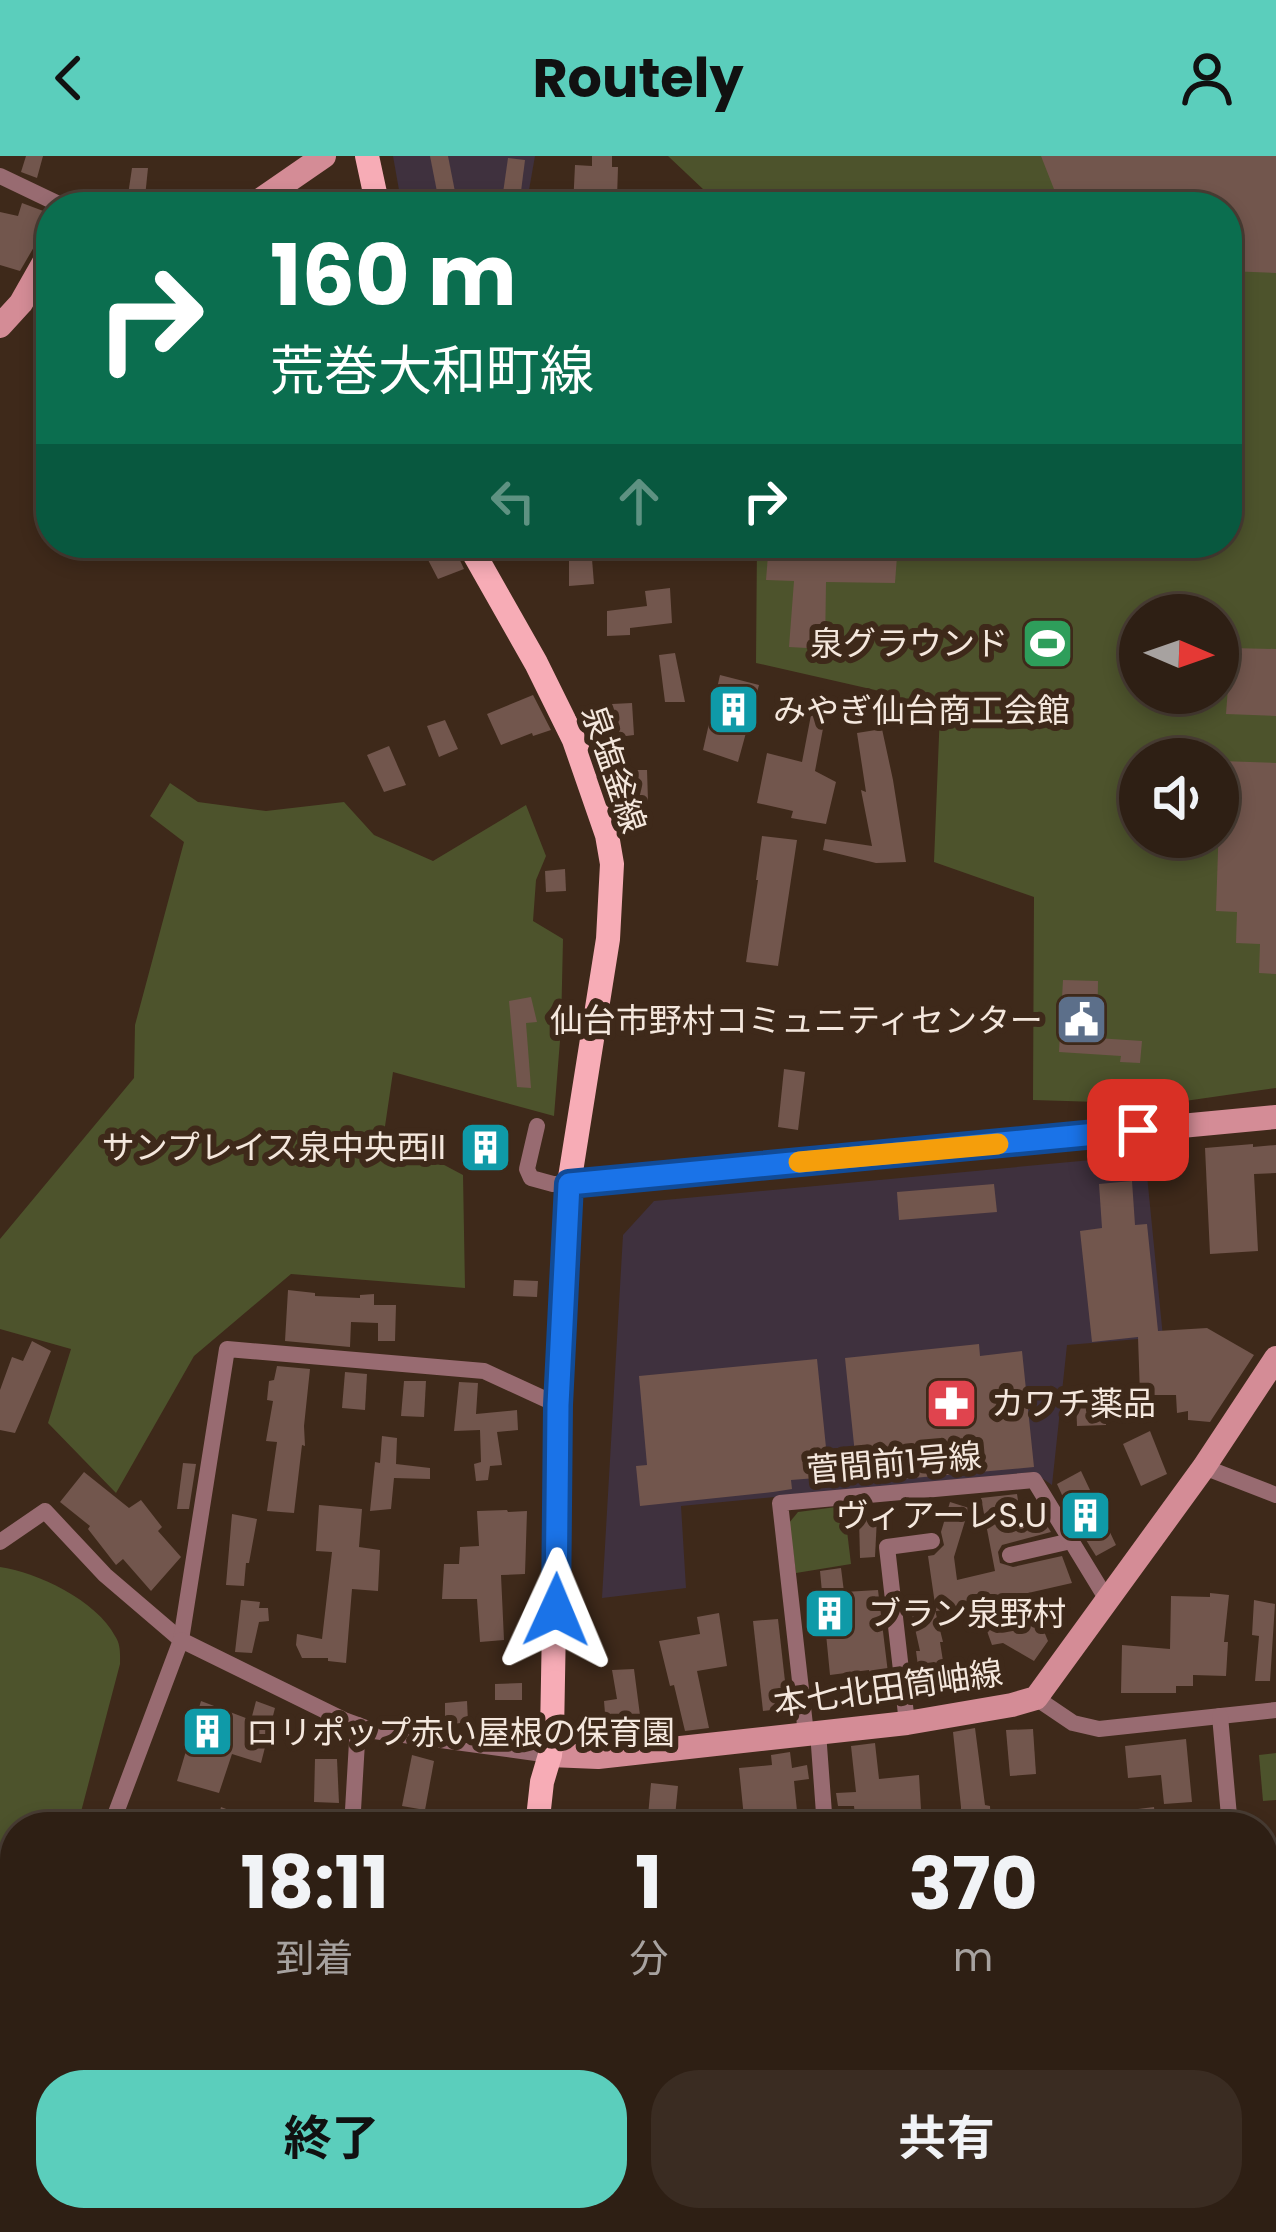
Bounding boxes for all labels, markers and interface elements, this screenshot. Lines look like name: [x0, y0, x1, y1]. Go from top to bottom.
text: Routely: [532, 40, 744, 116]
icon: back: [36, 45, 102, 111]
icon: person: [1174, 45, 1240, 111]
text: 160 m: [270, 217, 517, 334]
icon: right: [72, 240, 228, 396]
text: 荒巻大和町線: [270, 333, 594, 409]
icon: left: [480, 468, 546, 534]
icon: ahead: [606, 468, 672, 534]
icon: right: [732, 468, 798, 534]
north arrow: [1119, 594, 1239, 714]
map controls: [1119, 594, 1239, 858]
sports icon: 泉グラウンド: [1019, 615, 1075, 671]
place label: 泉グラウンド: [810, 620, 1008, 667]
building icon: みやぎ仙台商工会館: [706, 682, 762, 738]
place label: みやぎ仙台商工会館: [773, 687, 1070, 734]
street label: 泉塩釜線: [570, 699, 658, 839]
button: sound: [1119, 738, 1239, 858]
public building icon: 仙台市野村コミュニティセンター: [1054, 992, 1110, 1048]
place label: 仙台市野村コミュニティセンター: [550, 997, 1043, 1044]
pin: [1087, 1079, 1189, 1181]
icon: arrive: [1105, 1097, 1171, 1163]
building icon: サンプレイス泉中央西II: [457, 1119, 513, 1175]
place label: サンプレイス泉中央西II: [102, 1124, 446, 1171]
pharmacy icon: カワチ薬品: [924, 1375, 980, 1431]
place label: カワチ薬品: [991, 1380, 1156, 1427]
street label: 菅間前1号線: [805, 1432, 983, 1494]
building icon: ヴィアーレS.U: [1058, 1487, 1114, 1543]
place label: ヴィアーレS.U: [835, 1492, 1047, 1539]
position arrow: [493, 1547, 619, 1673]
building icon: ブラン泉野村: [801, 1585, 857, 1641]
place label: ブラン泉野村: [868, 1590, 1066, 1637]
street label: 本七北田筒岫線: [770, 1649, 1006, 1727]
building icon: ロリポップ赤い屋根の保育園: [179, 1704, 235, 1760]
place label: ロリポップ赤い屋根の保育園: [246, 1709, 675, 1756]
text: 18:11: [240, 1832, 389, 1933]
text: 1: [635, 1832, 662, 1933]
text: 370: [909, 1833, 1038, 1934]
text: m: [953, 1930, 993, 1985]
text: 到着: [276, 1931, 354, 1986]
text: 分: [629, 1931, 668, 1986]
button: 終了: [36, 2070, 627, 2208]
button: 共有: [651, 2070, 1242, 2208]

